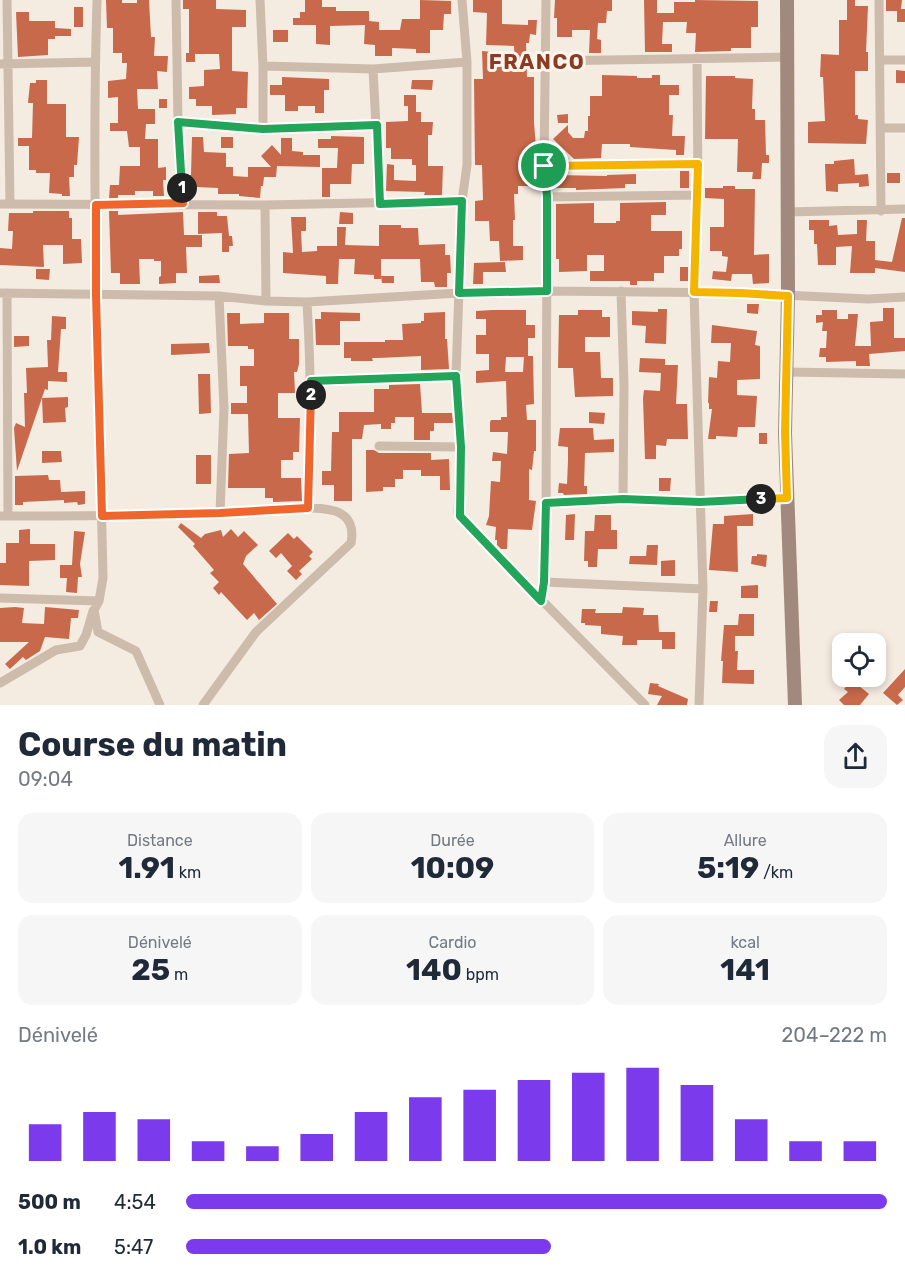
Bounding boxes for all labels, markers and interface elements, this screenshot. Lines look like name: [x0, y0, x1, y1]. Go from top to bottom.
district label: FRANCO: [489, 49, 585, 74]
pin: [518, 140, 569, 191]
icon: arrive: [527, 149, 560, 182]
pin: 1: [167, 173, 197, 203]
text: 1: [178, 178, 186, 197]
pin: 2: [296, 380, 326, 410]
text: 2: [306, 385, 316, 404]
pin: 3: [746, 484, 776, 514]
text: 3: [756, 489, 766, 508]
map controls: [832, 633, 886, 687]
button: locate: [832, 633, 886, 687]
text: Course du matin: [18, 725, 287, 764]
button: share: [824, 725, 887, 788]
text: 09:04: [18, 767, 73, 791]
text: Distance: [127, 831, 193, 850]
text: Durée: [430, 831, 475, 850]
text: Allure: [724, 831, 767, 850]
text: 1.91: [118, 850, 175, 886]
text: 10:09: [411, 850, 494, 886]
text: 5:19: [697, 850, 759, 886]
text: km: [175, 863, 201, 882]
text: /km: [759, 863, 793, 882]
text: Dénivelé: [128, 933, 192, 952]
text: Cardio: [429, 933, 476, 952]
text: kcal: [730, 933, 760, 952]
text: 25: [131, 952, 170, 988]
text: 140: [406, 952, 462, 988]
text: 141: [720, 952, 770, 988]
text: m: [170, 965, 188, 984]
text: bpm: [462, 965, 499, 984]
text: Dénivelé: [18, 1023, 98, 1047]
text: 204–222 m: [782, 1023, 887, 1047]
text: 500 m: [18, 1190, 81, 1214]
text: 4:54: [114, 1190, 156, 1214]
text: 1.0 km: [18, 1235, 81, 1259]
text: 5:47: [114, 1235, 153, 1259]

